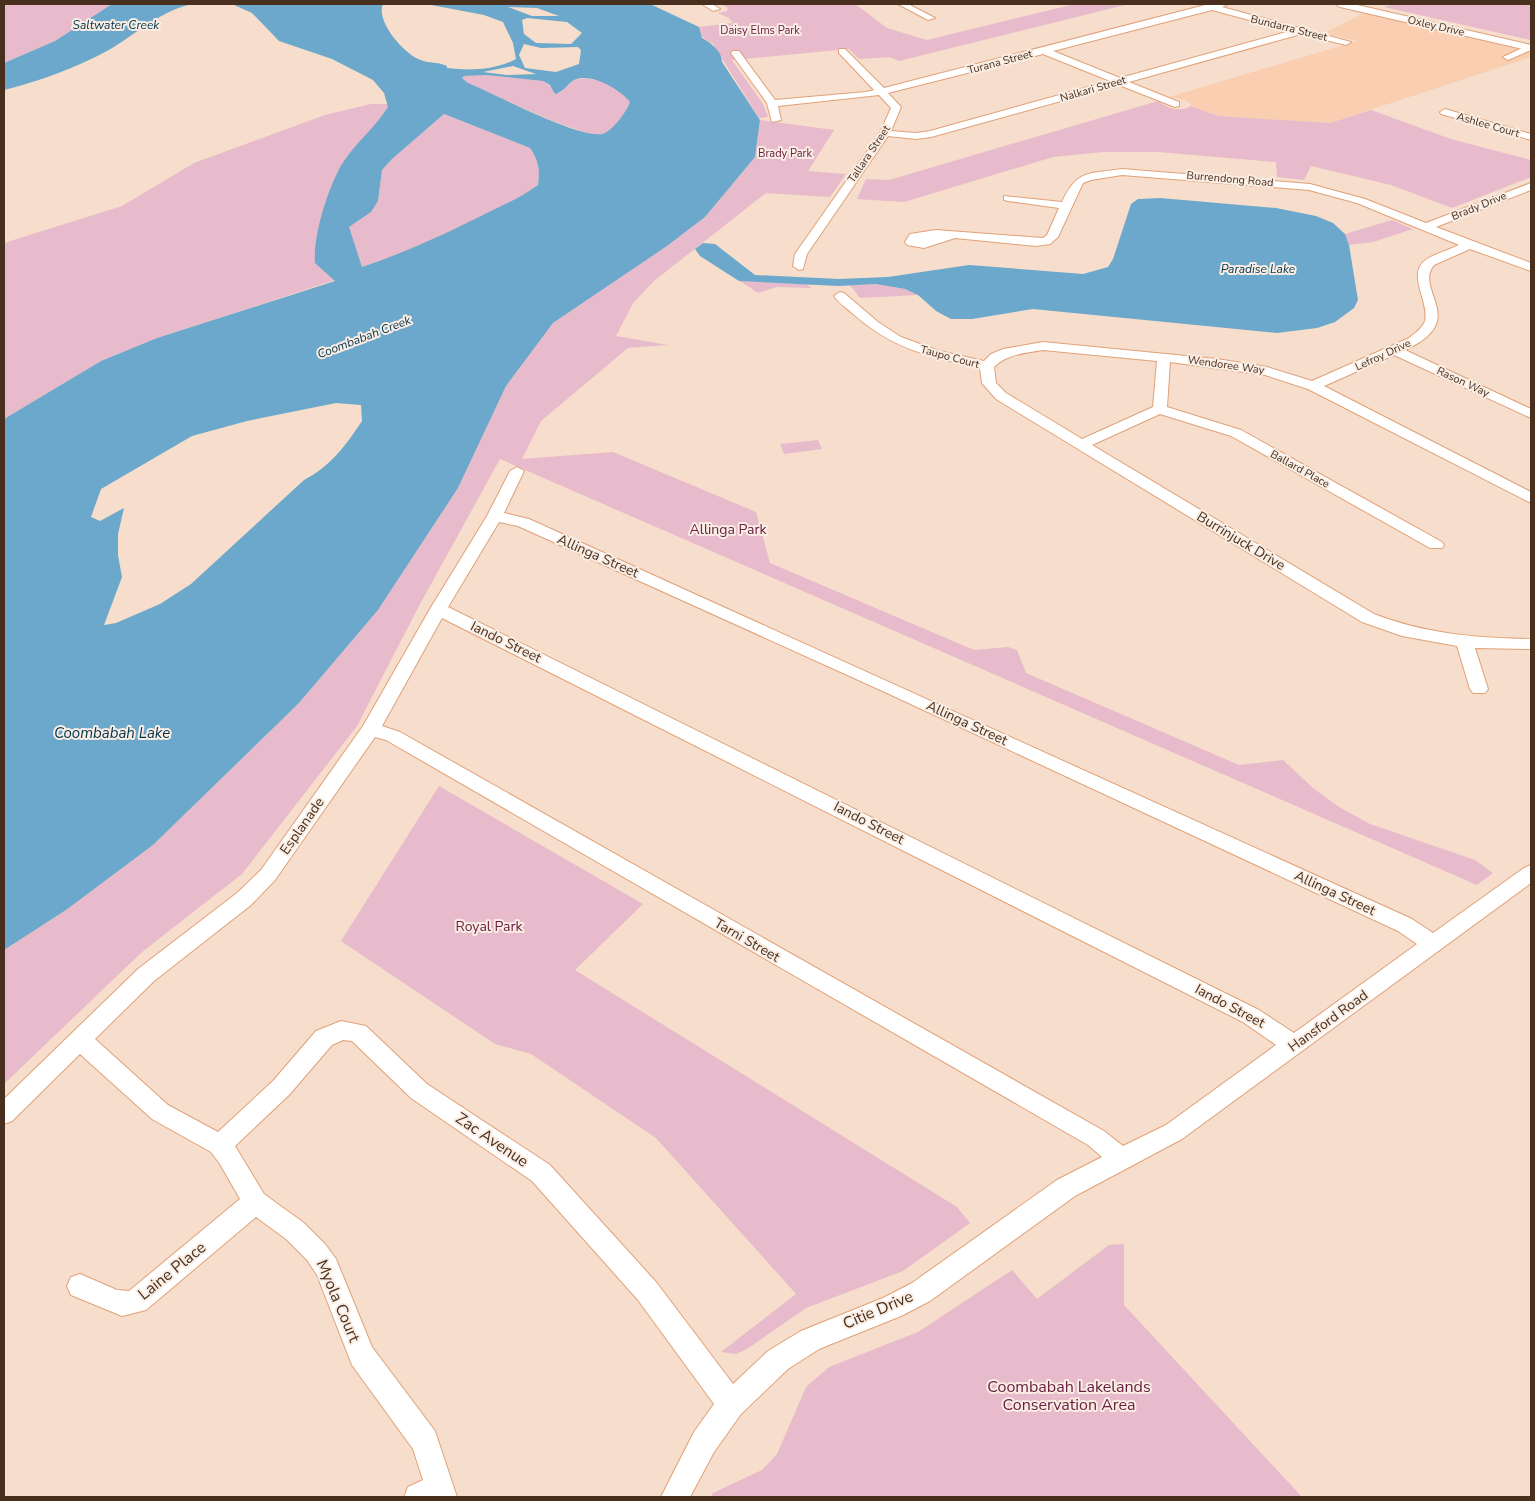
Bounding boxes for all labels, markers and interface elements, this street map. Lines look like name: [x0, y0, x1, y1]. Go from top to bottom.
street label: Bundarra Street: [1249, 11, 1329, 45]
street label: Oxley Drive: [1406, 12, 1466, 40]
water label: Saltwater Creek: [73, 17, 160, 33]
park label: Daisy Elms Park: [720, 23, 800, 38]
street label: Turana Street: [966, 46, 1034, 78]
street label: Nalkari Street: [1058, 72, 1128, 106]
street label: Ashlee Court: [1455, 109, 1521, 141]
street label: Tallara Street: [844, 122, 894, 186]
park label: Brady Park: [758, 146, 813, 161]
street label: Burrendong Road: [1186, 168, 1274, 190]
street label: Brady Drive: [1449, 188, 1509, 224]
water label: Paradise Lake: [1221, 261, 1296, 277]
water label: Coombabah Creek: [315, 311, 414, 362]
street label: Lefroy Drive: [1353, 335, 1413, 374]
street label: Taupo Court: [919, 342, 981, 372]
street label: Wendoree Way: [1187, 352, 1266, 378]
street label: Rason Way: [1434, 363, 1492, 401]
street label: Ballard Place: [1268, 447, 1332, 492]
street label: Burrinjuck Drive: [1193, 507, 1289, 575]
park label: Allinga Park: [690, 520, 767, 539]
street label: Allinga Street: [554, 530, 642, 582]
street label: Iando Street: [467, 617, 545, 667]
street label: Allinga Street: [924, 696, 1011, 750]
water label: Coombabah Lake: [54, 723, 170, 743]
street label: Esplanade: [275, 794, 329, 858]
street label: Iando Street: [831, 797, 908, 849]
street label: Allinga Street: [1292, 866, 1379, 920]
street label: Tarni Street: [711, 914, 783, 966]
park label: Royal Park: [455, 917, 524, 936]
street label: Iando Street: [1192, 980, 1268, 1032]
street label: Hansford Road: [1284, 986, 1372, 1056]
street label: Zac Avenue: [451, 1107, 533, 1173]
street label: Laine Place: [133, 1237, 211, 1305]
street label: Myola Court: [311, 1256, 365, 1346]
street label: Citie Drive: [839, 1285, 917, 1335]
park label: Coombabah Lakelands Conservation Area: [987, 1376, 1151, 1416]

